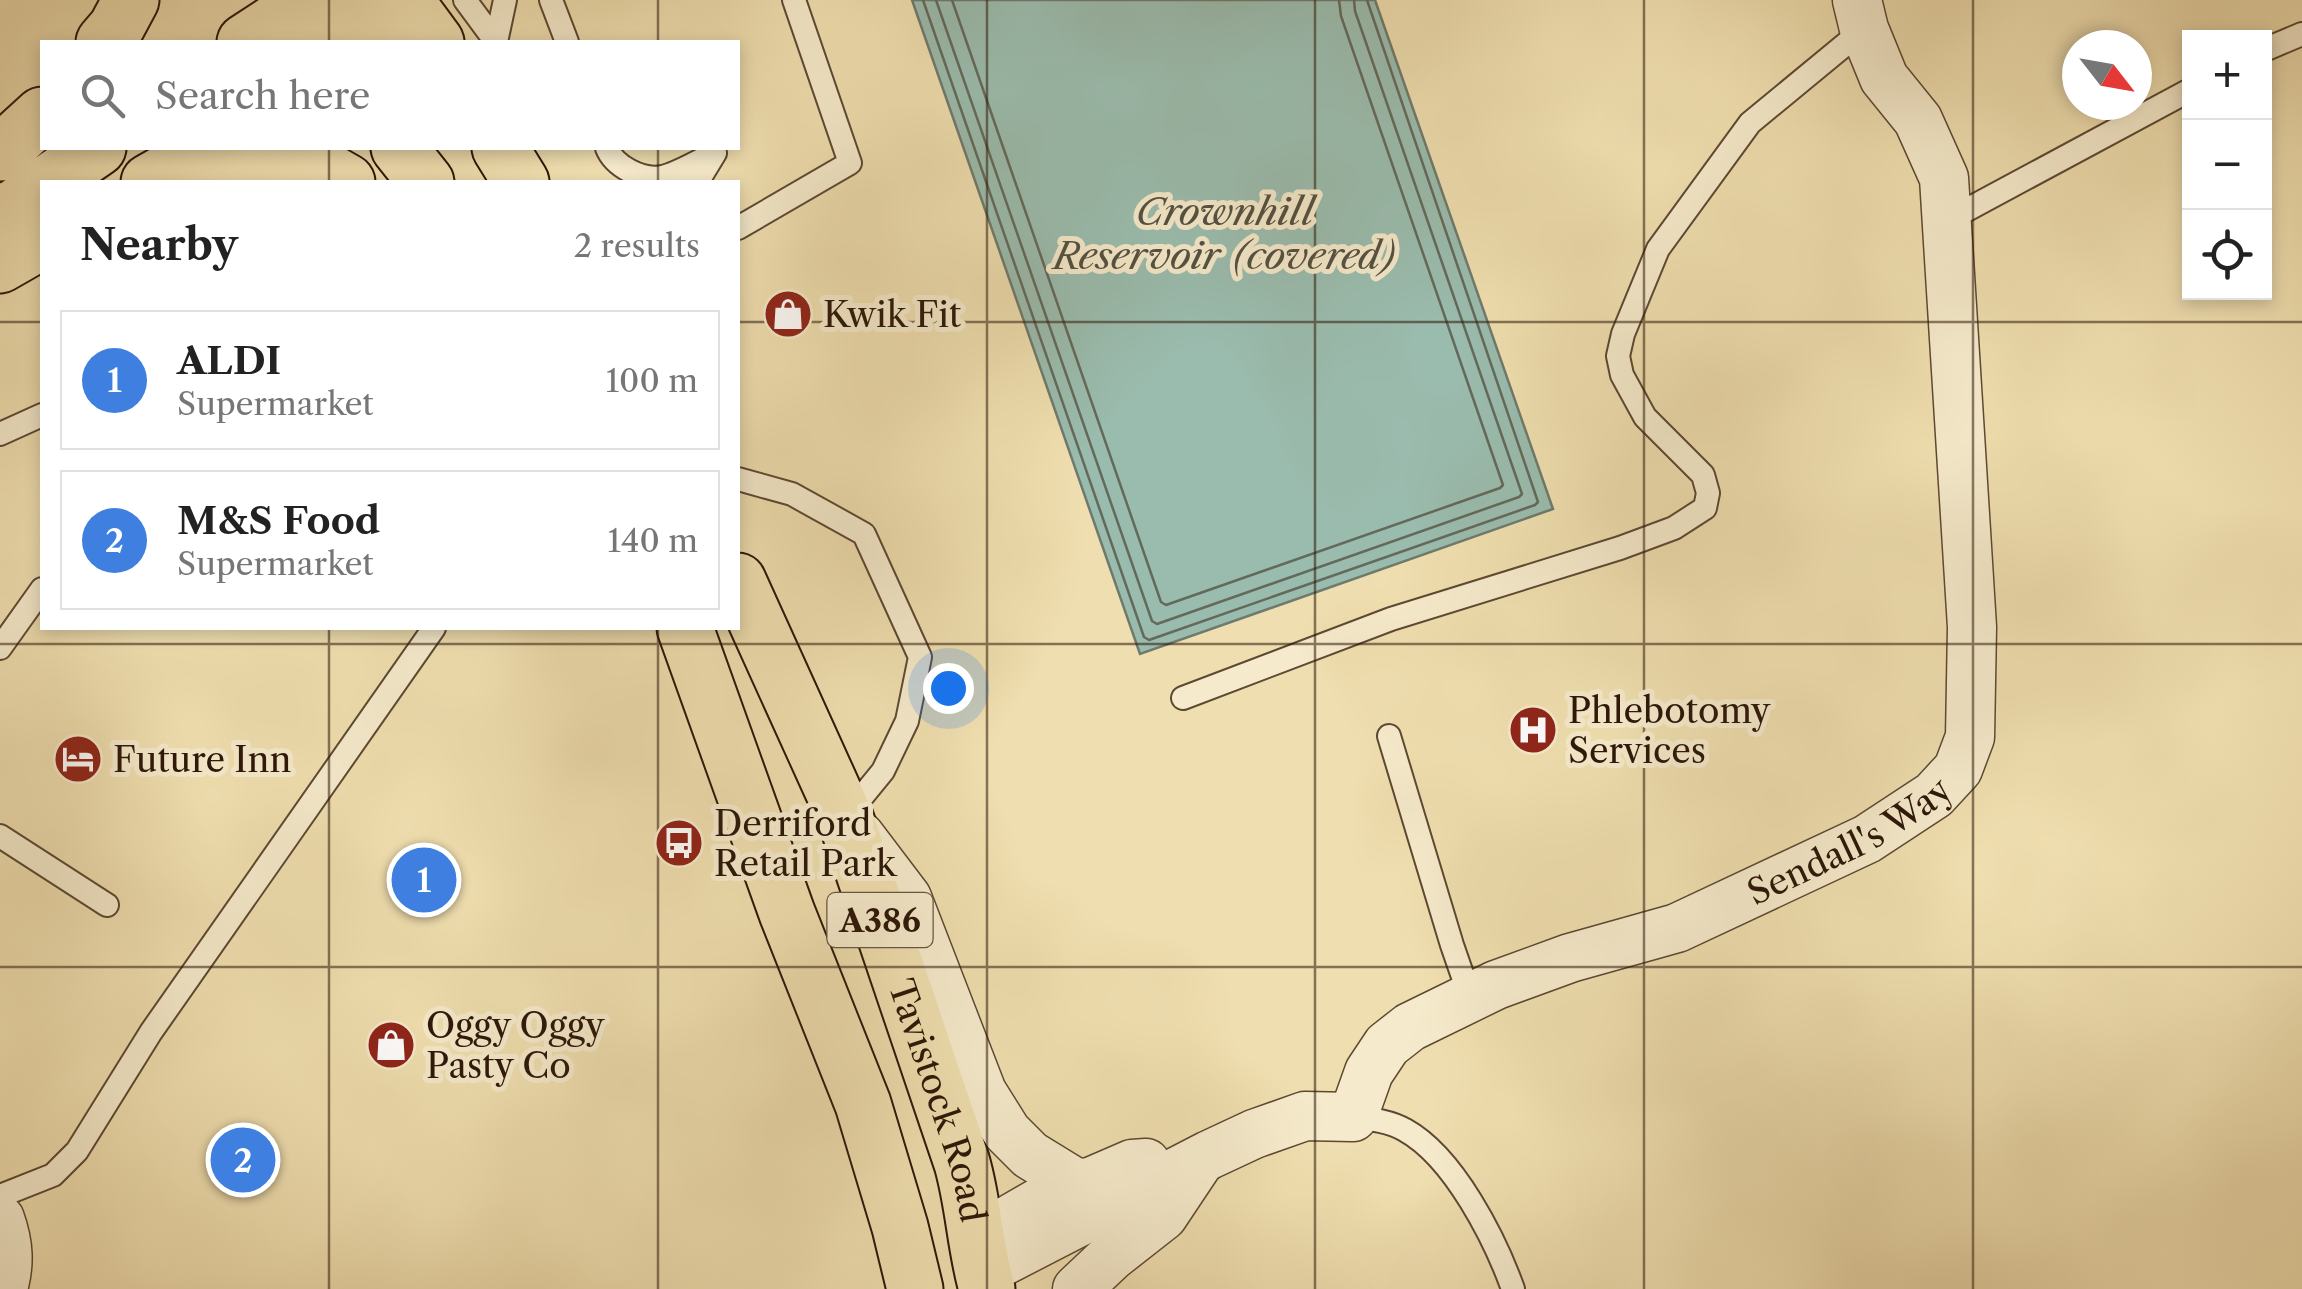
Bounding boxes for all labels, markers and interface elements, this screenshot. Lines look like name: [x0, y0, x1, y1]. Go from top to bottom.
north arrow: [2062, 30, 2152, 120]
map controls: [2182, 30, 2272, 300]
button: +: [2182, 30, 2272, 120]
search box: [40, 40, 740, 150]
icon: search: [75, 68, 130, 123]
text: Search here: [155, 72, 370, 119]
button: −: [2182, 120, 2272, 210]
water label: Crownhill Reservoir (covered): [1050, 188, 1397, 279]
button: locate: [2182, 210, 2272, 300]
text: Nearby: [80, 219, 238, 271]
text: 2 results: [574, 226, 700, 265]
shop icon: Kwik Fit: [762, 288, 814, 340]
place label: Kwik Fit: [823, 293, 962, 336]
text: ALDI: [177, 337, 281, 384]
text: 1: [107, 361, 122, 400]
text: 100 m: [606, 361, 698, 400]
text: Supermarket: [177, 384, 374, 423]
text: M&S Food: [177, 497, 380, 544]
text: 2: [105, 521, 124, 560]
text: 140 m: [607, 521, 698, 560]
text: Supermarket: [177, 544, 374, 583]
your location: [923, 663, 974, 714]
place label: Phlebotomy Services: [1568, 689, 1771, 772]
hospital icon: Phlebotomy Services: [1507, 704, 1559, 756]
hotel icon: Future Inn: [52, 733, 104, 785]
place label: Future Inn: [113, 738, 291, 781]
street label: Sendall's Way: [1740, 768, 1961, 914]
place label: Derriford Retail Park: [714, 802, 898, 885]
bus stop icon: Derriford Retail Park: [653, 817, 705, 869]
pin: 1: [392, 842, 456, 918]
road number: A386: [828, 893, 932, 947]
street label: Tavistock Road: [880, 974, 995, 1225]
place label: Oggy Oggy Pasty Co: [426, 1004, 605, 1087]
shop icon: Oggy Oggy Pasty Co: [365, 1019, 417, 1071]
pin: 2: [210, 1122, 276, 1198]

